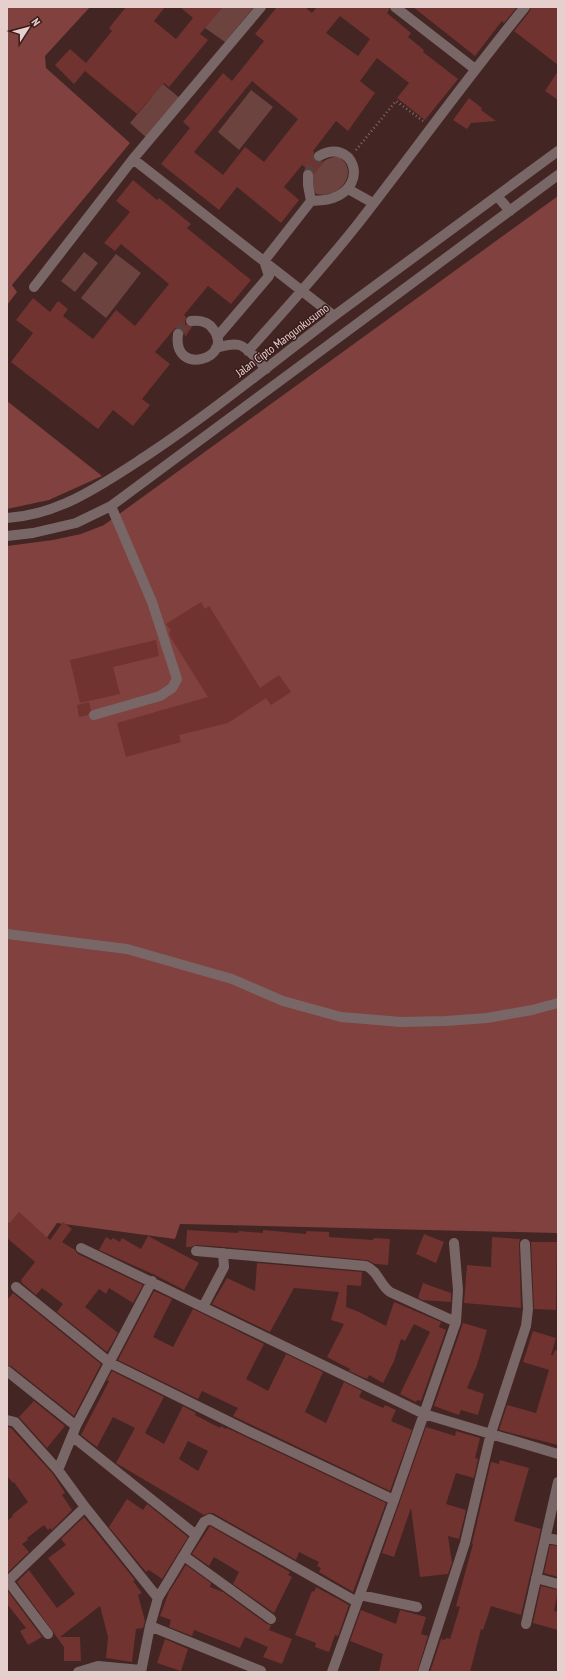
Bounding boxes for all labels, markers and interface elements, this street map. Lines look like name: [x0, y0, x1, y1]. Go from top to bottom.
north arrow: [8, 8, 48, 48]
text: N: [29, 16, 44, 29]
street label: Jalan Cipto Mangunkusumo: [232, 300, 332, 381]

